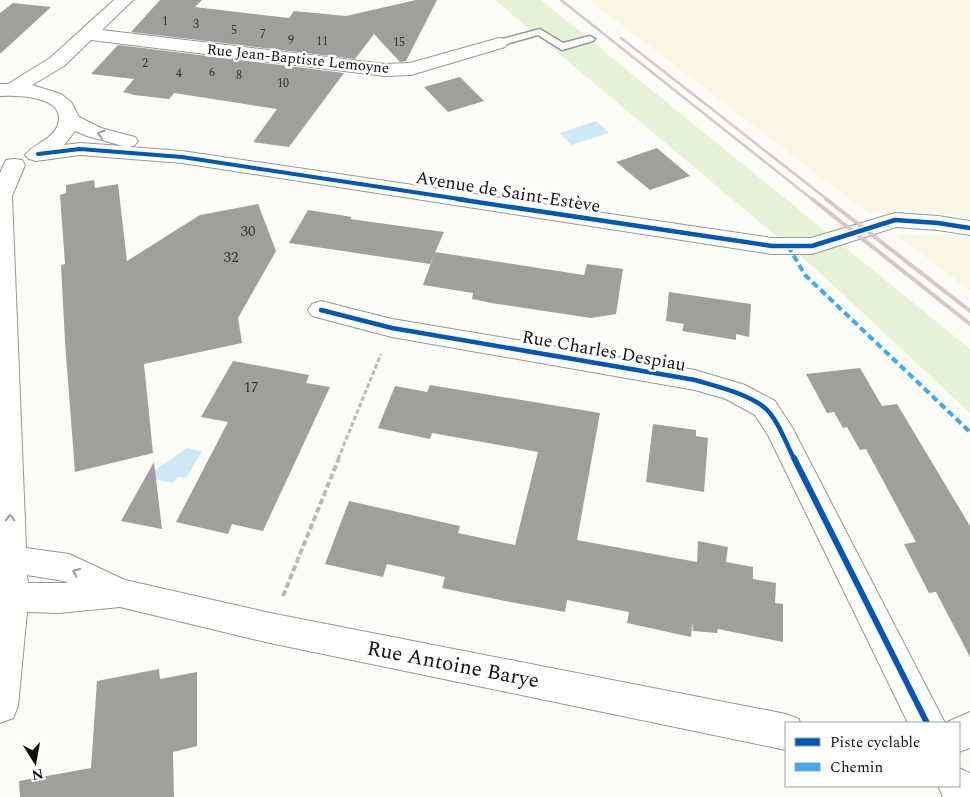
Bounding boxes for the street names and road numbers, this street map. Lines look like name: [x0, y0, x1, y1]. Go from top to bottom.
street label: Rue Jean-Baptiste Lemoyne: [206, 38, 390, 80]
street label: Avenue de Saint-Estève: [414, 164, 602, 220]
street label: Rue Charles Despiau: [520, 323, 688, 379]
street label: Rue Antoine Barye: [364, 633, 542, 697]

